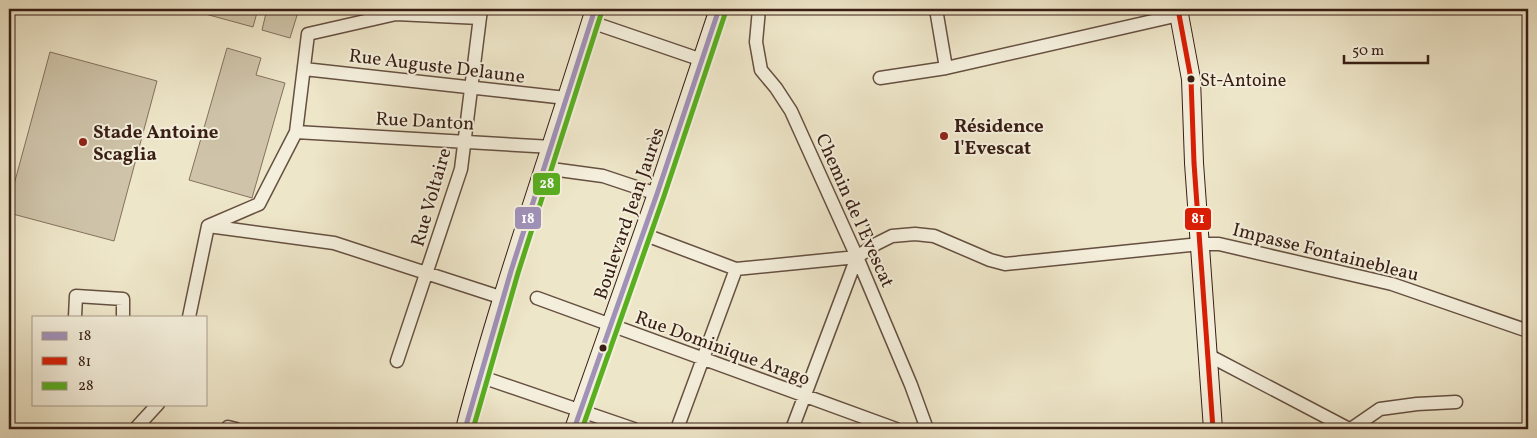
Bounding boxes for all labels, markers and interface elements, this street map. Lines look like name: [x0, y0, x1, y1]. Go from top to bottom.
scale bar: [1344, 32, 1428, 64]
text: 50 m: [1352, 41, 1384, 62]
street label: Rue Auguste Delaune: [347, 43, 526, 91]
place label: St-Antoine: [1200, 69, 1286, 94]
marker: St-Antoine: [1186, 74, 1196, 84]
street label: Rue Danton: [375, 106, 475, 138]
place label: Résidence l'Evescat: [954, 114, 1044, 162]
place label: Stade Antoine Scaglia: [93, 120, 219, 168]
street label: Boulevard Jean Jaurès: [588, 124, 672, 303]
street label: Chemin de l'Evescat: [809, 130, 900, 292]
marker: Résidence l'Evescat: [938, 130, 950, 142]
marker: Stade Antoine Scaglia: [77, 136, 89, 148]
street label: Rue Voltaire: [405, 145, 458, 250]
line badge: 28: [532, 172, 561, 196]
text: 28: [540, 175, 554, 194]
line badge: 18: [514, 206, 542, 230]
line badge: 81: [1184, 207, 1212, 231]
text: 18: [521, 210, 535, 229]
text: 81: [1191, 210, 1205, 229]
street label: Impasse Fontainebleau: [1230, 217, 1422, 289]
street label: Rue Dominique Arago: [631, 305, 814, 393]
legend: [32, 316, 208, 406]
text: 18: [78, 326, 91, 347]
unlabelled marker: [598, 343, 608, 353]
text: 81: [78, 352, 91, 373]
text: 28: [78, 376, 94, 397]

